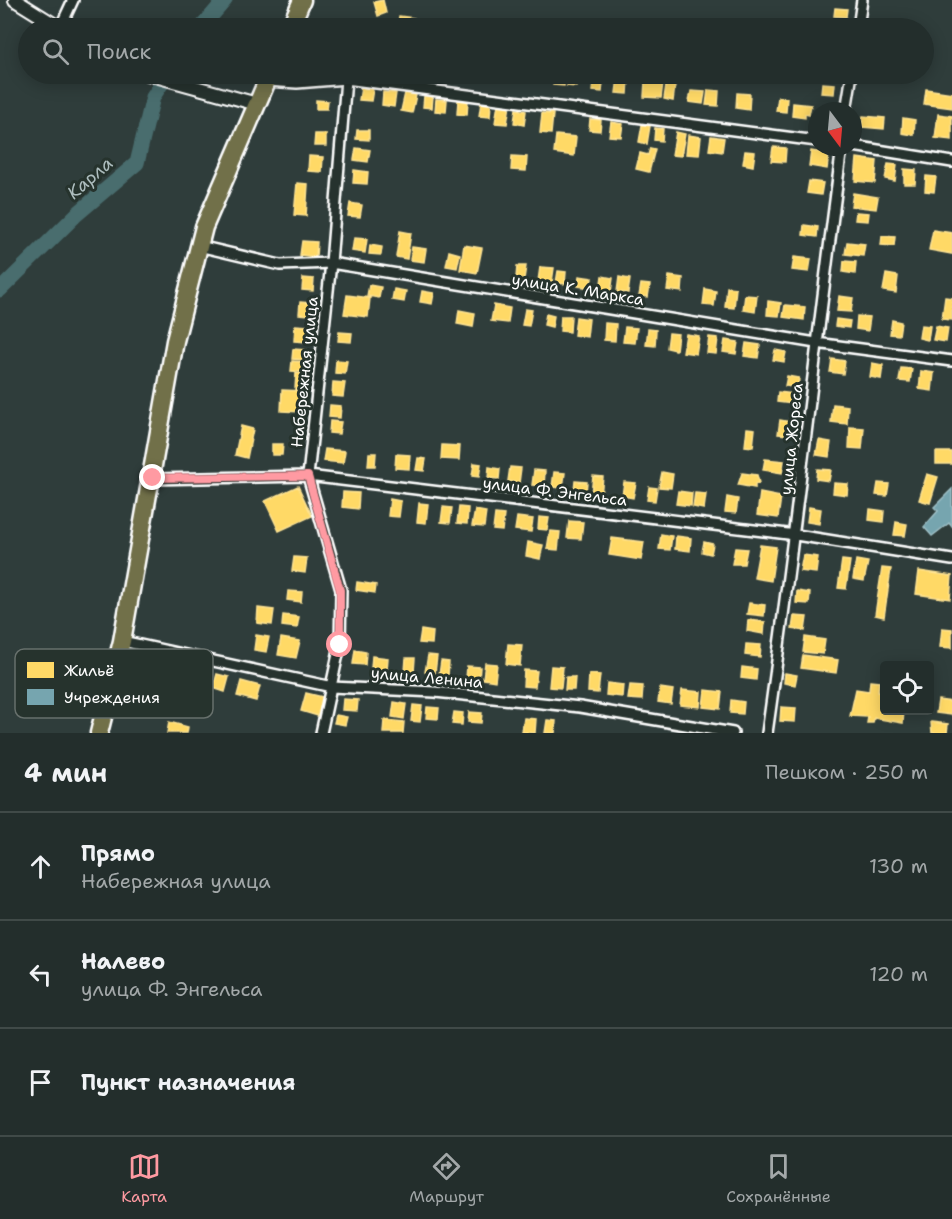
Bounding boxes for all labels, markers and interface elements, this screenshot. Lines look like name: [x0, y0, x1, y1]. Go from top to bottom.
search box: [18, 18, 934, 84]
icon: search: [39, 35, 72, 68]
text: Поиск: [87, 37, 151, 66]
north arrow: [808, 102, 862, 156]
water label: Карла: [62, 151, 118, 205]
street label: улица К. Маркса: [510, 269, 646, 310]
street label: Набережная улица: [286, 295, 323, 449]
street label: улица Жореса: [775, 382, 808, 496]
route end: [139, 464, 165, 490]
street label: улица Ф. Энгельса: [482, 472, 628, 511]
route start: [326, 631, 352, 657]
legend: [15, 649, 213, 718]
text: Жильё: [64, 660, 114, 681]
map controls: [880, 661, 934, 715]
button: locate: [880, 661, 934, 715]
street label: улица Ленина: [370, 662, 484, 693]
text: Учреждения: [64, 687, 160, 708]
text: 4 мин: [24, 755, 107, 790]
text: Пешком · 250 m: [765, 759, 928, 785]
text: Прямо: [81, 839, 155, 868]
icon: ahead: [24, 850, 57, 883]
text: 130 m: [869, 853, 928, 879]
text: Набережная улица: [81, 868, 271, 894]
text: Налево: [81, 947, 165, 976]
icon: left: [24, 958, 57, 991]
text: 120 m: [869, 961, 928, 987]
text: улица Ф. Энгельса: [81, 976, 263, 1002]
icon: arrive: [24, 1066, 57, 1099]
text: Пункт назначения: [81, 1068, 295, 1097]
tab: Карта: [121, 1150, 167, 1207]
tab: Маршрут: [409, 1150, 484, 1207]
tab: Сохранённые: [726, 1150, 831, 1207]

